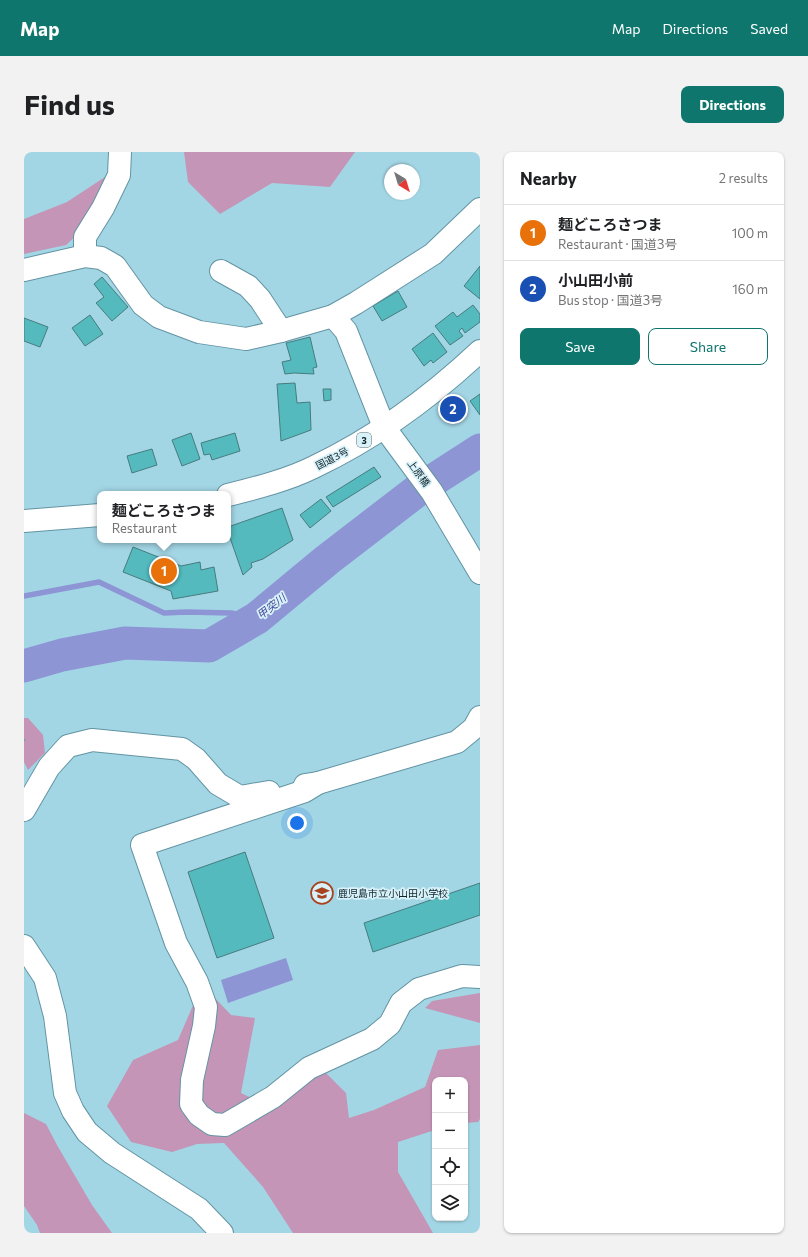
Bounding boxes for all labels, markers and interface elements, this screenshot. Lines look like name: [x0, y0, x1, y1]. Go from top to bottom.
text: Map: [20, 17, 59, 40]
text: Map: [612, 20, 641, 37]
text: Directions: [663, 20, 728, 37]
text: Saved: [750, 20, 788, 37]
button: Directions: [681, 86, 784, 123]
text: Find us: [24, 87, 115, 121]
north arrow: [384, 164, 420, 200]
text: Nearby: [520, 168, 577, 189]
text: 2 results: [719, 170, 768, 186]
text: 麺どころさつま: [558, 215, 663, 233]
text: 1: [530, 225, 536, 241]
text: 100 m: [732, 225, 768, 241]
text: Restaurant · 国道3号: [558, 236, 678, 252]
text: 小山田小前: [558, 271, 633, 289]
text: 2: [529, 281, 537, 297]
text: 160 m: [732, 281, 768, 297]
text: Bus stop · 国道3号: [558, 292, 663, 308]
button: Save: [520, 328, 640, 365]
button: Share: [648, 328, 768, 365]
pin: 2: [440, 394, 466, 424]
road number: 3: [357, 433, 371, 447]
street label: 国道3号: [313, 445, 351, 471]
street label: 上原橋: [405, 457, 433, 489]
popup: [97, 491, 231, 543]
text: 麺どころさつま: [112, 501, 216, 519]
text: Restaurant: [112, 520, 177, 536]
pin: 1: [151, 556, 177, 586]
water label: 甲突川: [254, 590, 289, 621]
your location: [287, 813, 307, 833]
school or university icon: 鹿児島市立小山田小学校: [309, 880, 335, 906]
place label: 鹿児島市立小山田小学校: [338, 887, 448, 899]
map controls: [432, 1077, 468, 1221]
button: +: [432, 1077, 468, 1113]
button: −: [432, 1113, 468, 1149]
button: locate: [432, 1149, 468, 1185]
button: layers: [432, 1185, 468, 1221]

